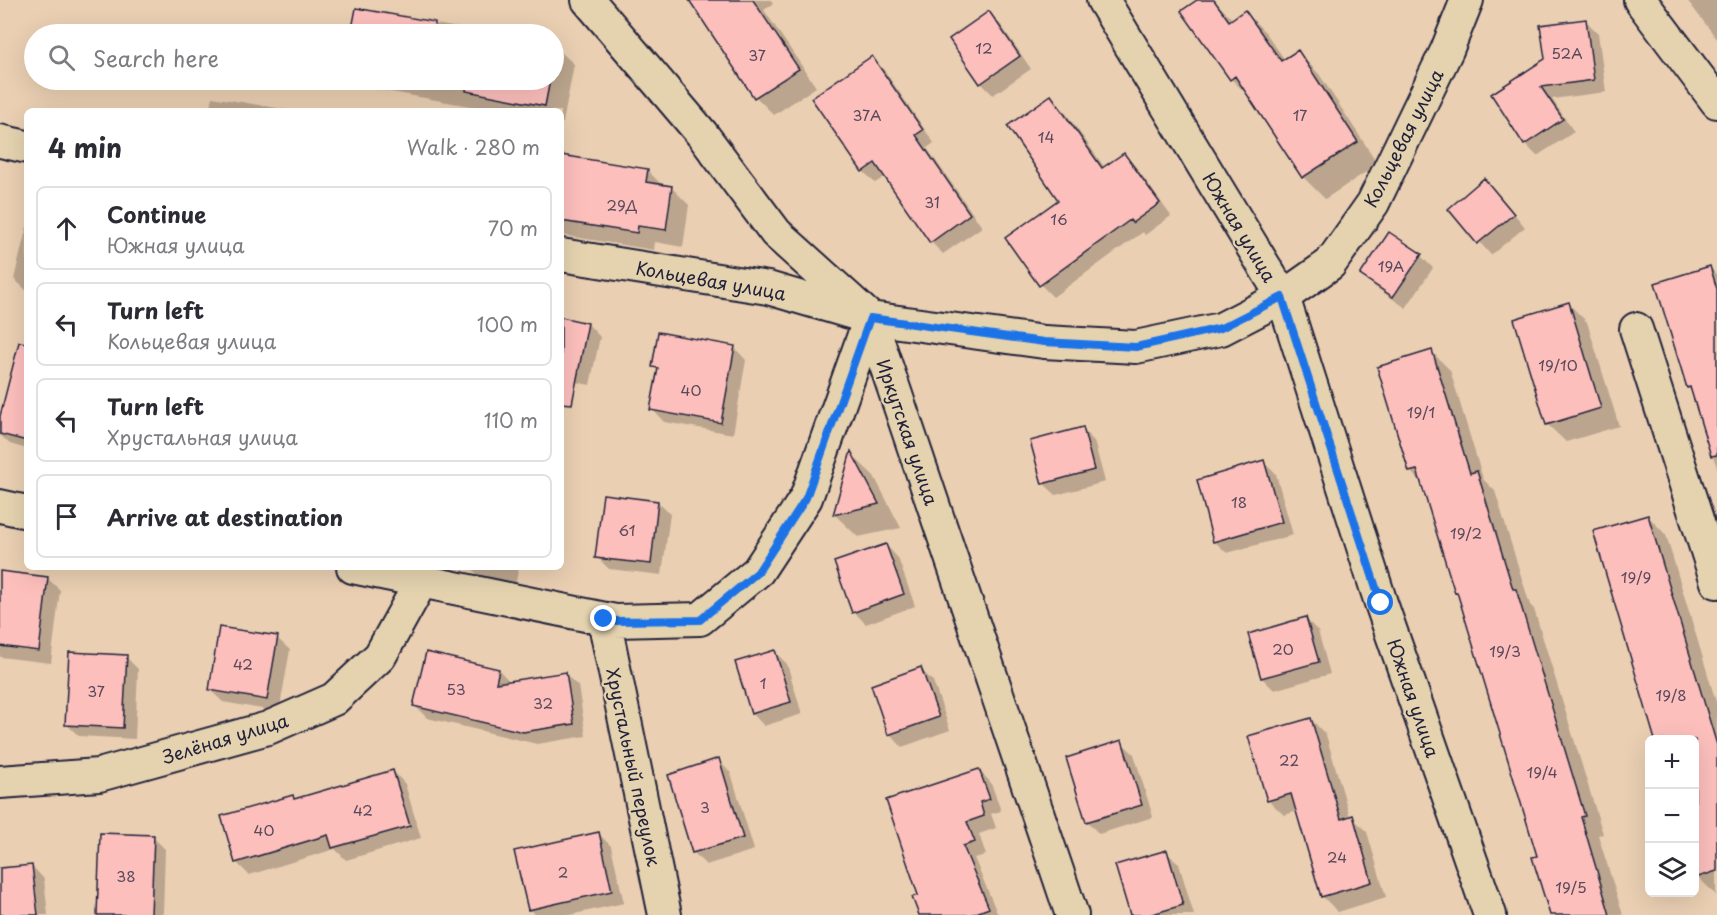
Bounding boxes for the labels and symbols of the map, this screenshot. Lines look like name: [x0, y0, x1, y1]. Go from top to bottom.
house number: 12: [975, 36, 993, 59]
house number: 52А: [1551, 41, 1583, 64]
house number: 37: [748, 43, 766, 66]
street label: Кольцевая улица: [1356, 63, 1450, 212]
house number: 37А: [852, 103, 882, 126]
house number: 17: [1293, 103, 1307, 126]
house number: 14: [1038, 125, 1054, 148]
street label: Южная улица: [1197, 167, 1284, 288]
house number: 31: [924, 190, 940, 213]
house number: 29Д: [607, 193, 638, 216]
house number: 16: [1050, 207, 1068, 230]
street label: Кольцевая улица: [634, 253, 789, 307]
house number: 19А: [1378, 254, 1404, 277]
house number: 19/10: [1538, 353, 1578, 376]
street label: Иркутская улица: [870, 355, 946, 509]
house number: 40: [681, 378, 701, 401]
house number: 19/1: [1407, 400, 1435, 423]
house number: 18: [1231, 490, 1247, 513]
house number: 61: [619, 518, 635, 541]
house number: 19/2: [1450, 521, 1482, 544]
house number: 19/9: [1621, 565, 1651, 588]
route start: [1367, 589, 1393, 615]
route end: [590, 605, 616, 631]
street label: Южная улица: [1381, 635, 1447, 762]
house number: 20: [1272, 637, 1294, 660]
house number: 19/3: [1489, 639, 1521, 662]
house number: 42: [233, 652, 253, 675]
street label: Хрустальный переулок: [600, 665, 668, 869]
house number: 1: [760, 671, 766, 694]
house number: 53: [446, 677, 466, 700]
house number: 37: [87, 679, 105, 702]
house number: 19/8: [1655, 683, 1687, 706]
house number: 32: [533, 691, 553, 714]
street label: Зелёная улица: [159, 706, 292, 770]
house number: 22: [1279, 748, 1299, 771]
house number: 19/4: [1526, 760, 1558, 783]
house number: 3: [700, 795, 710, 818]
house number: 42: [353, 798, 373, 821]
house number: 40: [254, 818, 274, 841]
house number: 24: [1327, 845, 1347, 868]
house number: 2: [558, 860, 568, 883]
house number: 38: [116, 864, 136, 887]
house number: 19/5: [1555, 875, 1587, 898]

